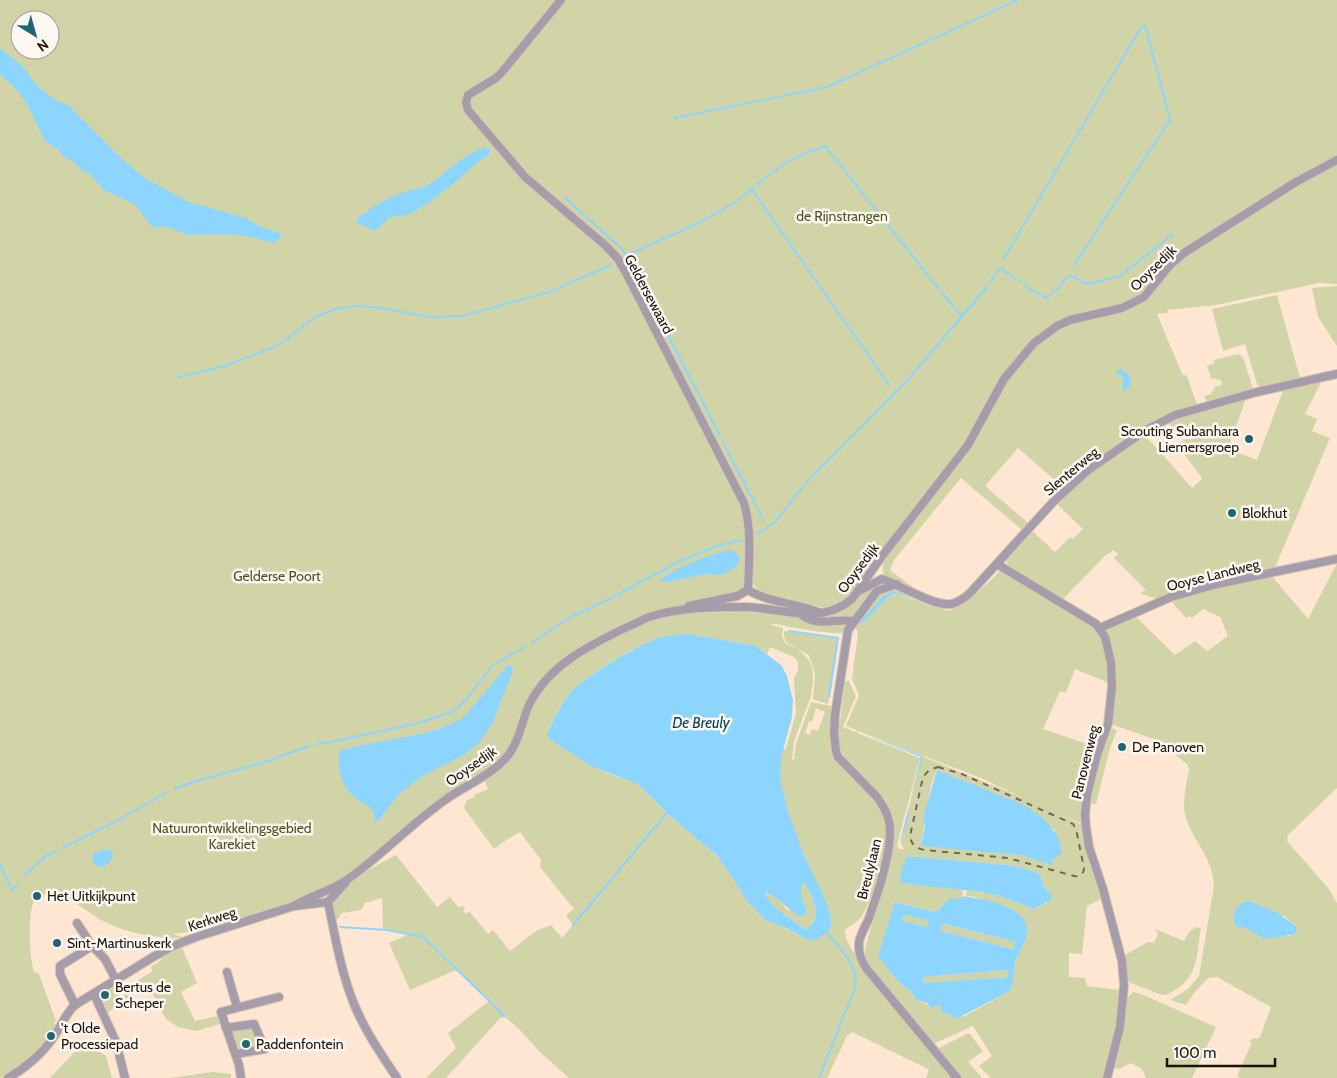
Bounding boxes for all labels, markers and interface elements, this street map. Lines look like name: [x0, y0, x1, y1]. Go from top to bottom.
north arrow: [10, 10, 60, 60]
text: N: [33, 35, 52, 56]
park label: de Rijnstrangen: [796, 207, 888, 225]
street label: Ooysedijk: [1126, 241, 1180, 295]
street label: Geldersewaard: [620, 251, 678, 337]
place label: Scouting Subanhara Liemersgroep: [1121, 422, 1239, 456]
marker: Scouting Subanhara Liemersgroep: [1243, 433, 1255, 445]
street label: Slenterweg: [1040, 442, 1103, 499]
place label: Blokhut: [1242, 504, 1287, 522]
marker: Blokhut: [1226, 507, 1238, 519]
street label: Ooysedijk: [833, 539, 883, 597]
street label: Ooyse Landweg: [1165, 555, 1262, 595]
park label: Gelderse Poort: [233, 567, 321, 585]
water label: De Breuly: [672, 714, 731, 732]
street label: Panovenweg: [1067, 722, 1103, 801]
place label: De Panoven: [1132, 738, 1204, 756]
marker: De Panoven: [1116, 741, 1128, 753]
street label: Ooysedijk: [442, 742, 501, 790]
park label: Natuurontwikkelingsgebied Karekiet: [152, 819, 312, 853]
street label: Breulylaan: [853, 837, 885, 901]
place label: Het Uitkijkpunt: [47, 887, 136, 905]
marker: Het Uitkijkpunt: [31, 890, 43, 902]
street label: Kerkweg: [186, 902, 239, 935]
place label: Sint-Martinuskerk: [67, 934, 172, 952]
marker: Sint-Martinuskerk: [51, 937, 63, 949]
place label: Bertus de Scheper: [115, 978, 171, 1012]
marker: Bertus de Scheper: [99, 989, 111, 1001]
place label: 't Olde Processiepad: [61, 1019, 138, 1053]
marker: 't Olde Processiepad: [45, 1030, 57, 1042]
place label: Paddenfontein: [256, 1035, 344, 1053]
scale bar: [1167, 1036, 1274, 1068]
marker: Paddenfontein: [240, 1038, 252, 1050]
text: 100 m: [1174, 1044, 1216, 1062]

